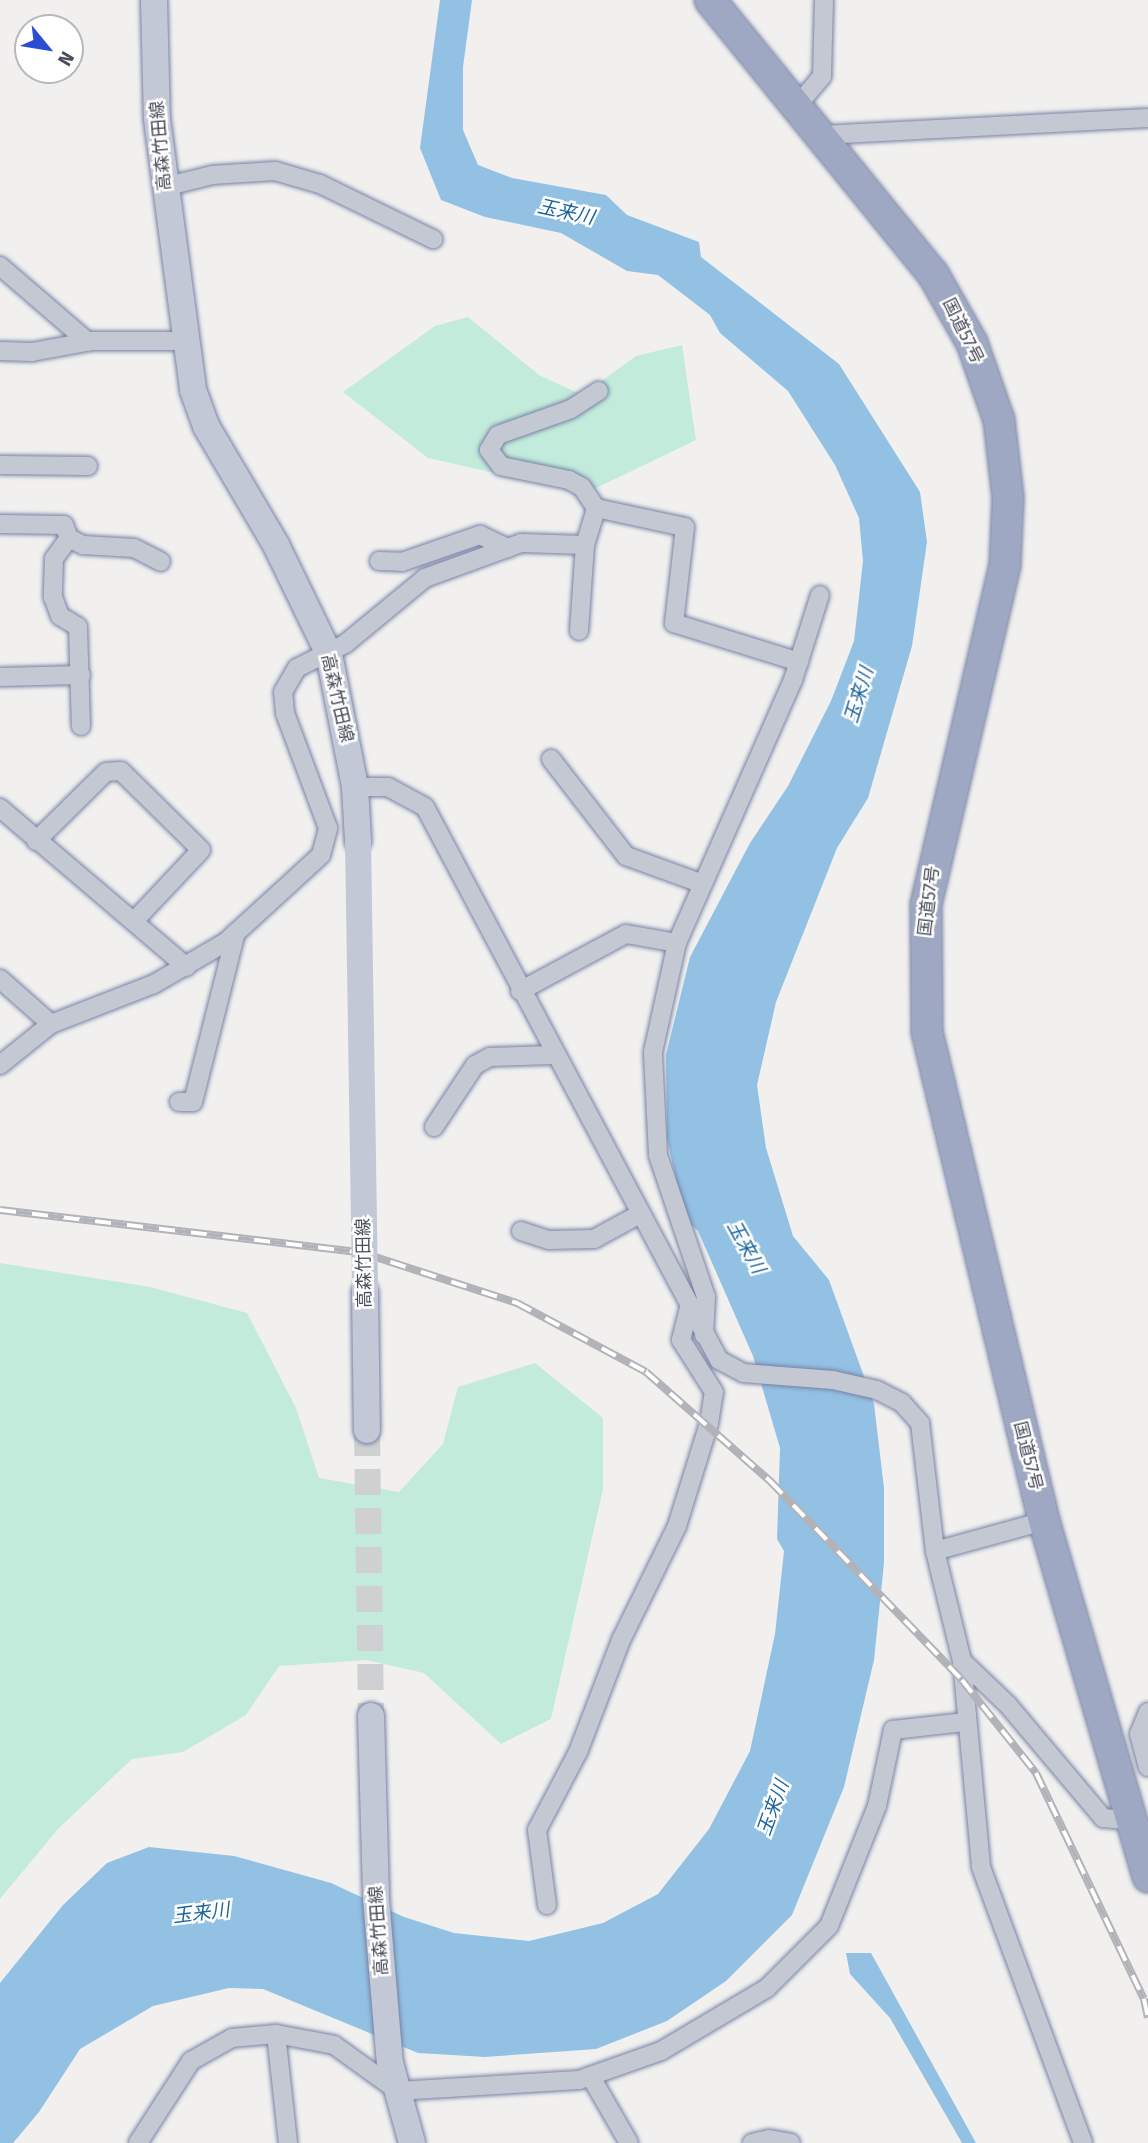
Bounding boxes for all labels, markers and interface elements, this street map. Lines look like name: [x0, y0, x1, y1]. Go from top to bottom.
north arrow: [14, 14, 84, 84]
text: N: [53, 48, 79, 70]
street label: 高森竹田線: [146, 100, 176, 192]
water label: 玉来川: [536, 195, 596, 229]
street label: 国道57号: [938, 295, 988, 367]
street label: 高森竹田線: [316, 652, 358, 744]
water label: 玉来川: [840, 664, 878, 726]
street label: 国道57号: [914, 865, 944, 937]
water label: 玉来川: [722, 1217, 770, 1277]
street label: 高森竹田線: [352, 1218, 376, 1308]
street label: 国道57号: [1009, 1419, 1047, 1493]
water label: 玉来川: [753, 1777, 793, 1839]
street label: 高森竹田線: [365, 1885, 393, 1977]
water label: 玉来川: [171, 1898, 231, 1928]

